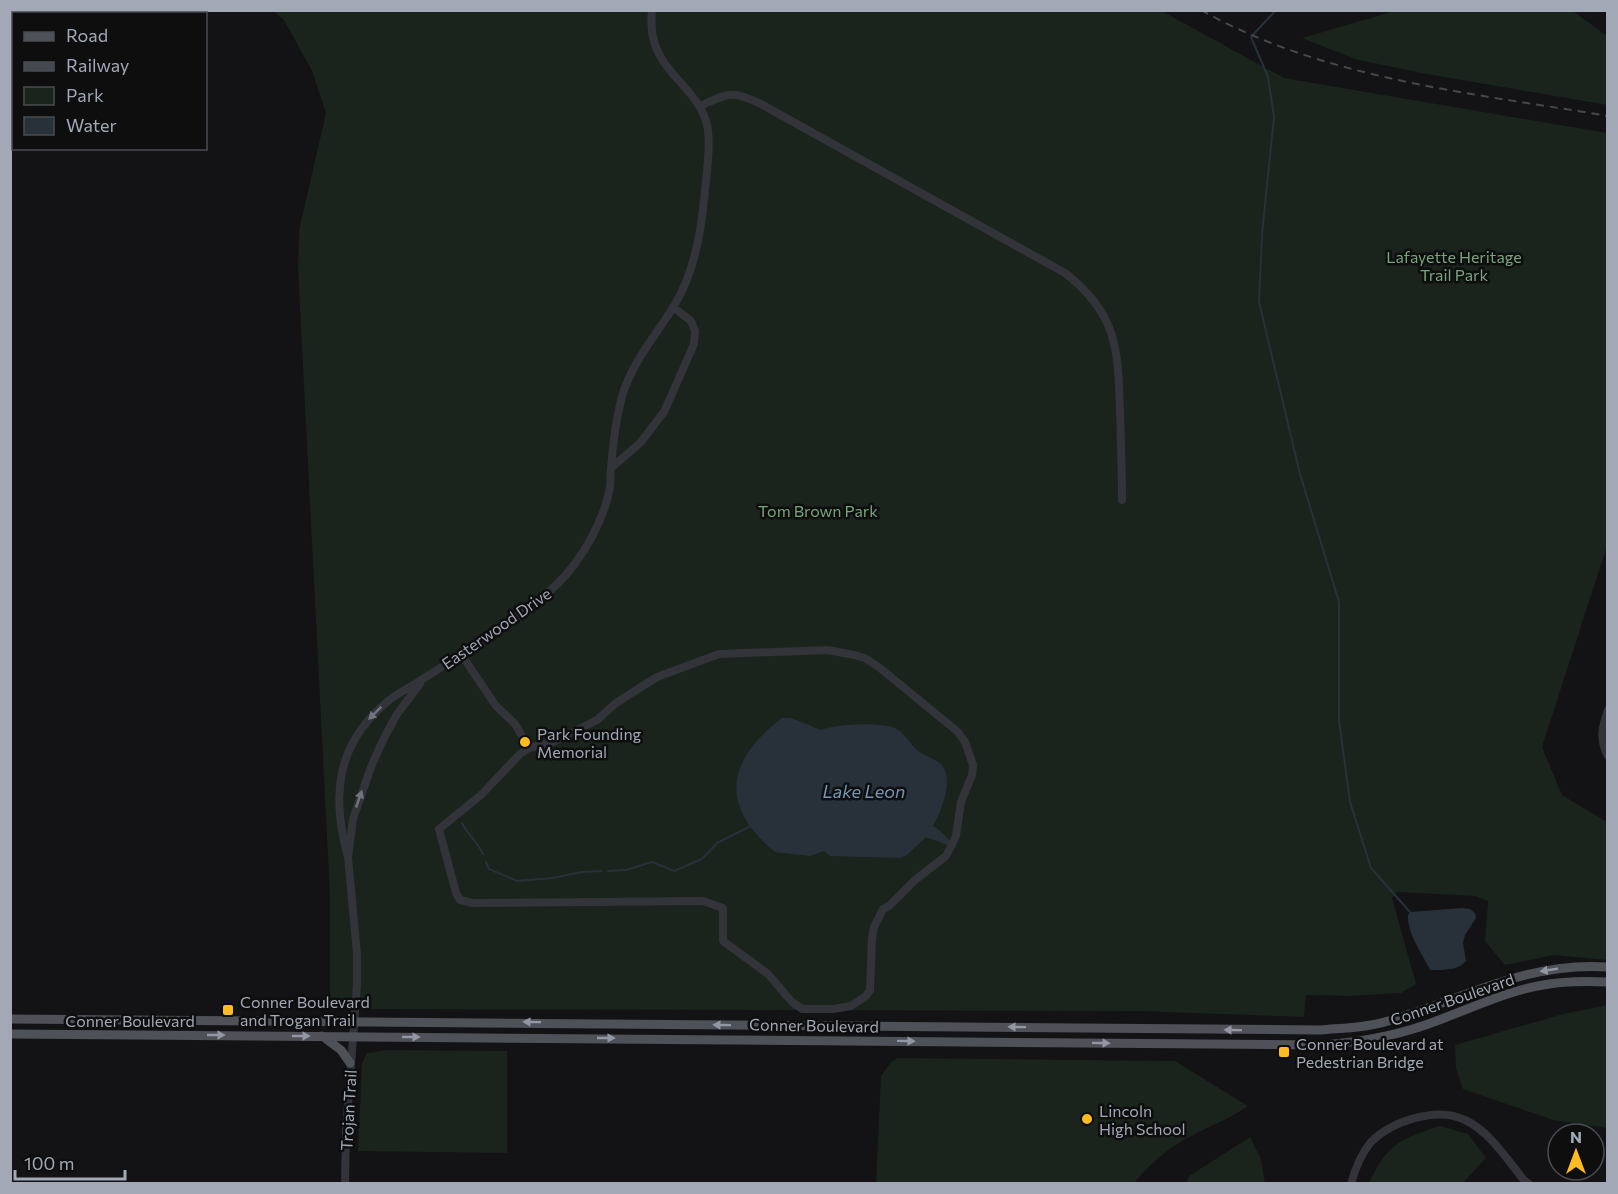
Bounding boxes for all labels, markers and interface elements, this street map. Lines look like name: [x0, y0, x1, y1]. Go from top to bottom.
legend: [12, 12, 207, 150]
text: Road: [66, 24, 108, 46]
text: Railway: [66, 54, 129, 76]
text: Park: [66, 84, 104, 106]
text: Water: [66, 114, 117, 136]
park label: Lafayette Heritage Trail Park: [1386, 247, 1522, 284]
park label: Tom Brown Park: [758, 501, 878, 520]
street label: Easterwood Drive: [438, 583, 554, 673]
one-way arrow: [368, 706, 382, 720]
place label: Park Founding Memorial: [537, 724, 642, 761]
marker: Park Founding Memorial: [518, 735, 532, 749]
water label: Lake Leon: [823, 780, 905, 802]
one-way arrow: [355, 790, 364, 808]
one-way arrow: [1540, 966, 1559, 975]
street label: Conner Boulevard: [1388, 969, 1516, 1029]
place label: Conner Boulevard and Trogan Trail: [240, 992, 370, 1029]
marker: Conner Boulevard and Trogan Trail: [221, 1003, 235, 1017]
street label: Conner Boulevard: [65, 1011, 195, 1030]
street label: Conner Boulevard: [749, 1014, 879, 1036]
one-way arrow: [523, 1018, 542, 1027]
one-way arrow: [712, 1020, 731, 1029]
one-way arrow: [1008, 1023, 1027, 1032]
one-way arrow: [1224, 1025, 1243, 1035]
one-way arrow: [206, 1030, 225, 1040]
one-way arrow: [292, 1031, 311, 1041]
one-way arrow: [401, 1032, 420, 1042]
one-way arrow: [596, 1033, 615, 1043]
place label: Conner Boulevard at Pedestrian Bridge: [1296, 1034, 1444, 1071]
one-way arrow: [896, 1036, 915, 1046]
one-way arrow: [1091, 1038, 1110, 1048]
marker: Conner Boulevard at Pedestrian Bridge: [1277, 1045, 1291, 1059]
street label: Trojan Trail: [336, 1069, 360, 1151]
place label: Lincoln High School: [1099, 1101, 1186, 1138]
marker: Lincoln High School: [1080, 1112, 1094, 1126]
north arrow: [1546, 1122, 1606, 1182]
text: N: [1570, 1127, 1582, 1146]
scale bar: [15, 1143, 124, 1181]
text: 100 m: [24, 1152, 74, 1174]

